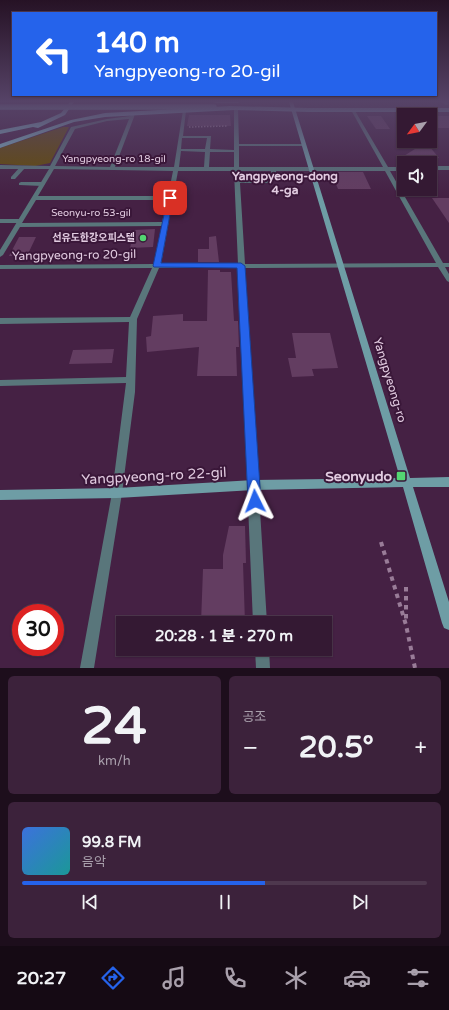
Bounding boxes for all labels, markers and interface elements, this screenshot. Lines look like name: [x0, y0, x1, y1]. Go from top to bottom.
text: 140 m: [94, 26, 180, 60]
icon: left: [28, 28, 80, 80]
text: Yangpyeong-ro 20-gil: [94, 60, 281, 82]
north arrow: [397, 108, 437, 148]
map controls: [397, 108, 437, 196]
street label: Yangpyeong-ro 18-gil: [62, 153, 166, 165]
button: sound: [397, 156, 437, 196]
district label: Yangpyeong-dong 4-ga: [232, 169, 338, 198]
pin: [153, 181, 187, 215]
icon: arrive: [159, 187, 181, 209]
street label: Seonyu-ro 53-gil: [51, 207, 131, 219]
place label: 선유도한강오피스텔: [52, 232, 135, 244]
marker: 선유도한강오피스텔: [138, 233, 148, 243]
street label: Yangpyeong-ro 20-gil: [12, 247, 136, 263]
street label: Yangpyeong-ro: [370, 336, 410, 424]
street label: Yangpyeong-ro 22-gil: [81, 464, 227, 488]
place label: Seonyudo: [325, 468, 392, 485]
marker: Seonyudo: [395, 470, 407, 482]
position arrow: [234, 480, 276, 522]
speed limit sign: 30: [12, 604, 64, 656]
text: 20:28 · 1 분 · 270 m: [155, 627, 293, 645]
text: 24: [82, 695, 147, 758]
text: 공조: [243, 709, 266, 725]
text: 20.5°: [299, 729, 374, 766]
text: −: [243, 735, 258, 761]
text: +: [415, 735, 427, 761]
text: km/h: [98, 753, 131, 769]
text: 99.8 FM: [82, 833, 142, 851]
text: 음악: [82, 854, 106, 870]
icon: previous: [79, 891, 101, 913]
icon: pause: [214, 891, 236, 913]
icon: next: [349, 891, 371, 913]
icon: directions: [99, 964, 127, 992]
icon: music: [160, 964, 188, 992]
icon: phone: [221, 964, 249, 992]
icon: climate: [282, 964, 310, 992]
icon: car: [343, 964, 371, 992]
icon: filters: [404, 964, 432, 992]
text: 20:27: [17, 967, 66, 989]

